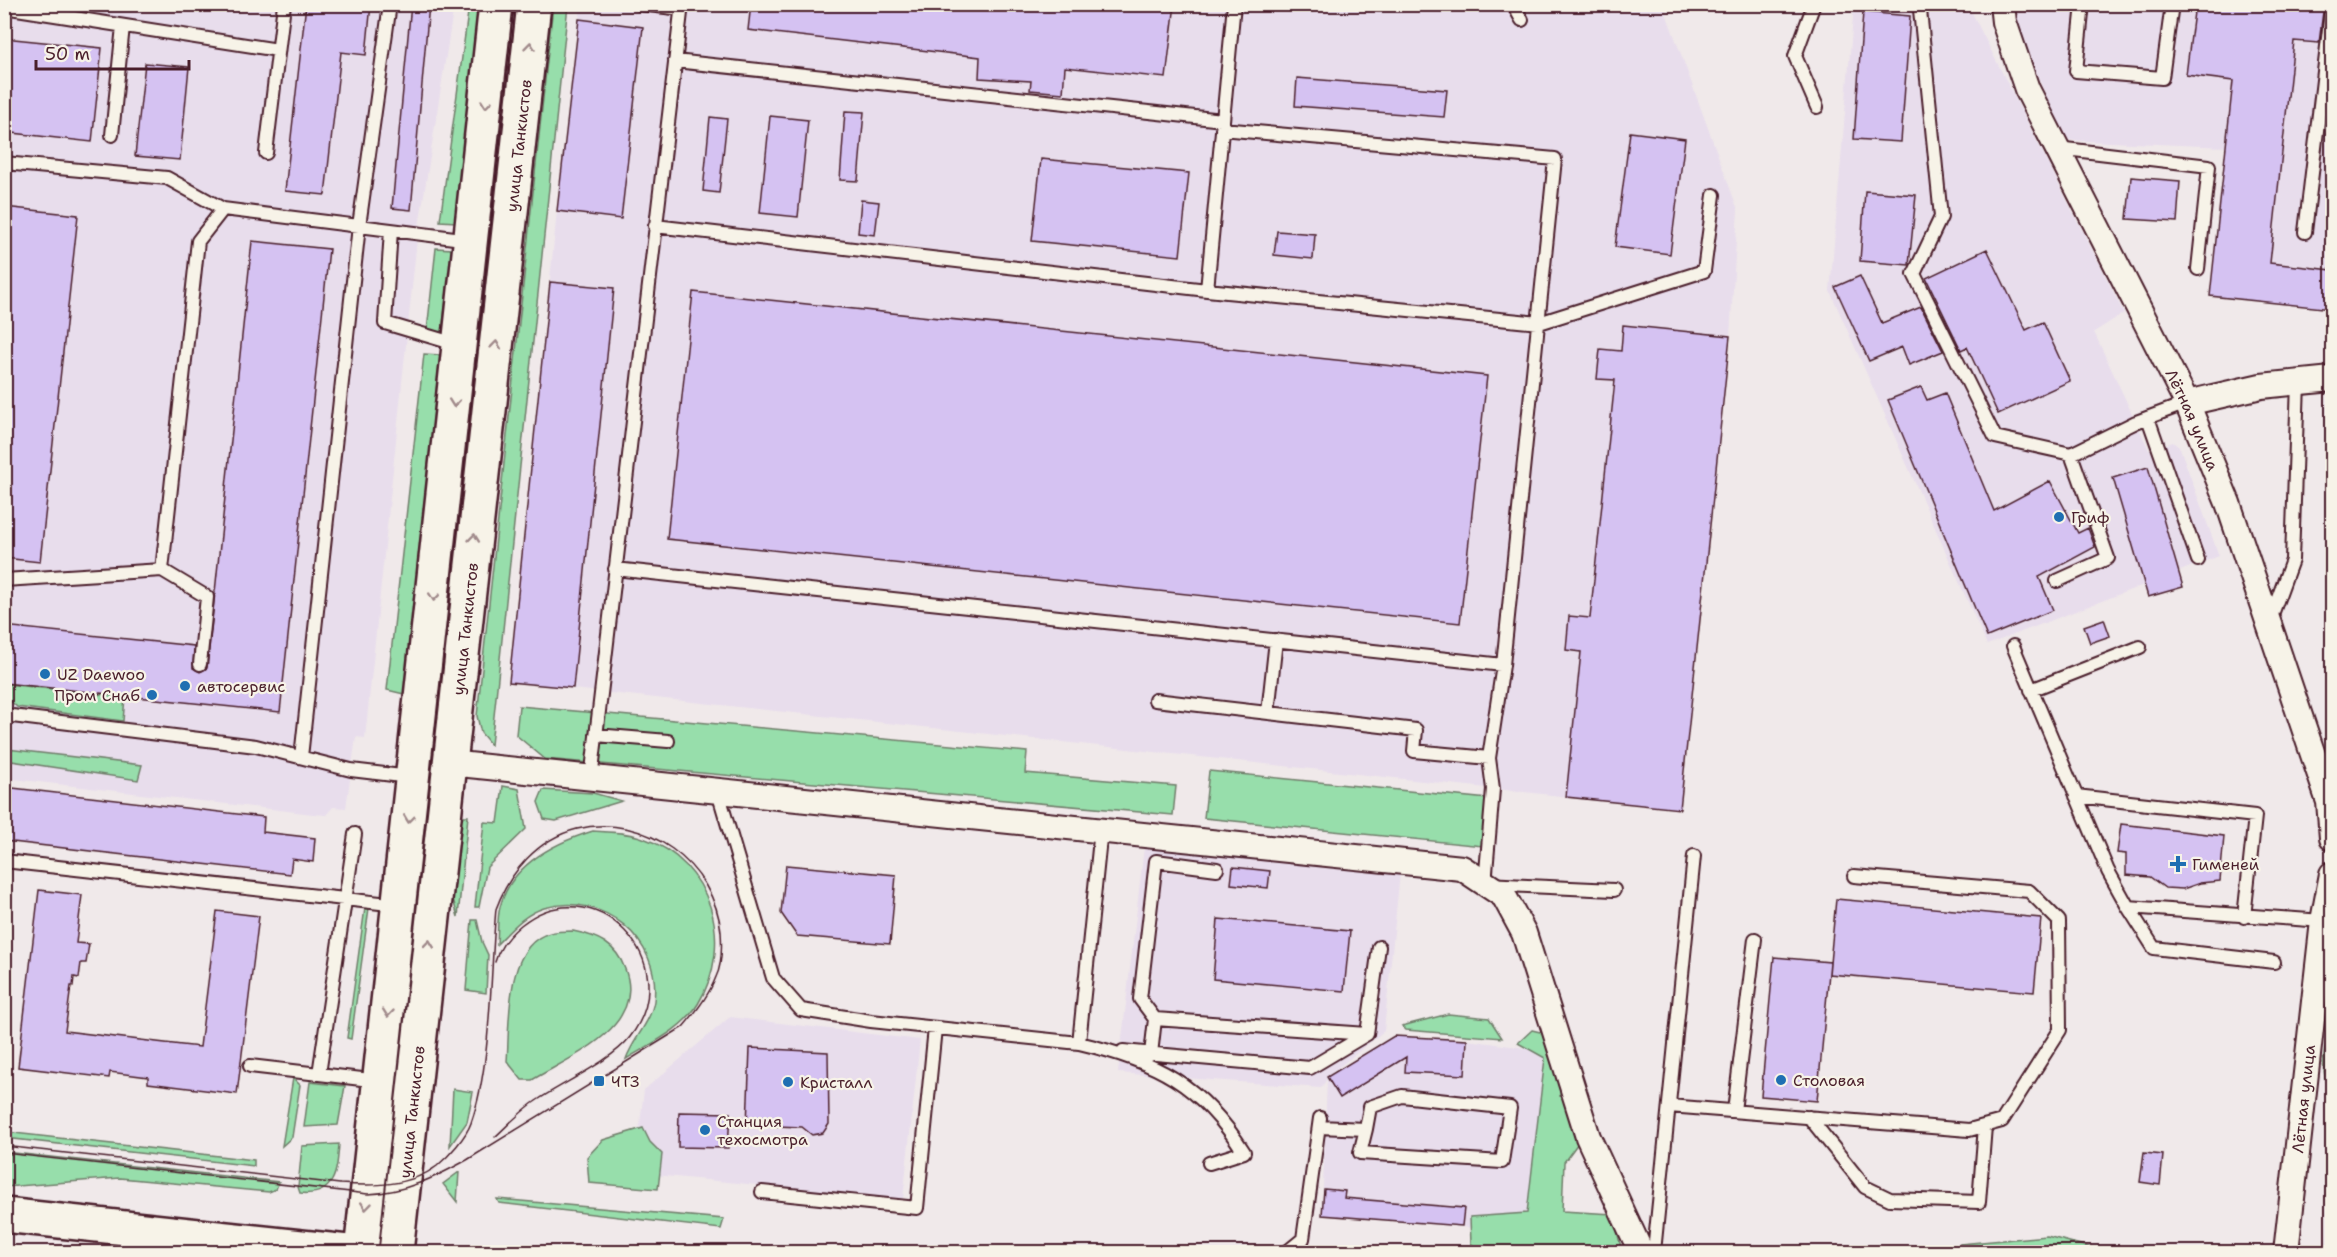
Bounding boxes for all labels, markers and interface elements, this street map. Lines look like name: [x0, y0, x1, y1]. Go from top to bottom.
scale bar: [36, 33, 189, 71]
text: 50 m: [45, 42, 90, 66]
one-way arrow: [523, 42, 535, 51]
street label: улица Танкистов: [501, 78, 536, 213]
one-way arrow: [480, 100, 492, 109]
one-way arrow: [489, 340, 502, 349]
street label: Лётная улица: [2161, 365, 2224, 474]
one-way arrow: [448, 398, 461, 407]
place label: Гриф: [2071, 507, 2109, 528]
marker: Гриф: [2052, 510, 2066, 524]
one-way arrow: [467, 534, 480, 543]
street label: улица Танкистов: [447, 561, 483, 696]
one-way arrow: [428, 592, 440, 601]
place label: UZ Daewoo: [57, 664, 145, 685]
marker: UZ Daewoo: [38, 667, 52, 681]
place label: автосервис: [197, 676, 285, 697]
marker: автосервис: [178, 679, 192, 693]
place label: Пром Снаб: [54, 685, 140, 706]
marker: Пром Снаб: [145, 688, 159, 702]
one-way arrow: [404, 814, 416, 823]
place label: Гименей: [2192, 854, 2259, 875]
marker: Гименей: [2169, 855, 2187, 873]
one-way arrow: [422, 939, 435, 948]
one-way arrow: [382, 1008, 394, 1017]
street label: Лётная улица: [2287, 1044, 2320, 1154]
street label: улица Танкистов: [394, 1045, 429, 1179]
place label: Столовая: [1793, 1070, 1865, 1091]
place label: ЧТЗ: [611, 1071, 640, 1092]
place label: Кристалл: [800, 1072, 872, 1093]
marker: Столовая: [1774, 1073, 1788, 1087]
marker: ЧТЗ: [592, 1074, 606, 1088]
marker: Кристалл: [781, 1075, 795, 1089]
place label: Станция техосмотра: [717, 1111, 808, 1150]
marker: Станция техосмотра: [698, 1123, 712, 1137]
one-way arrow: [361, 1202, 373, 1211]

